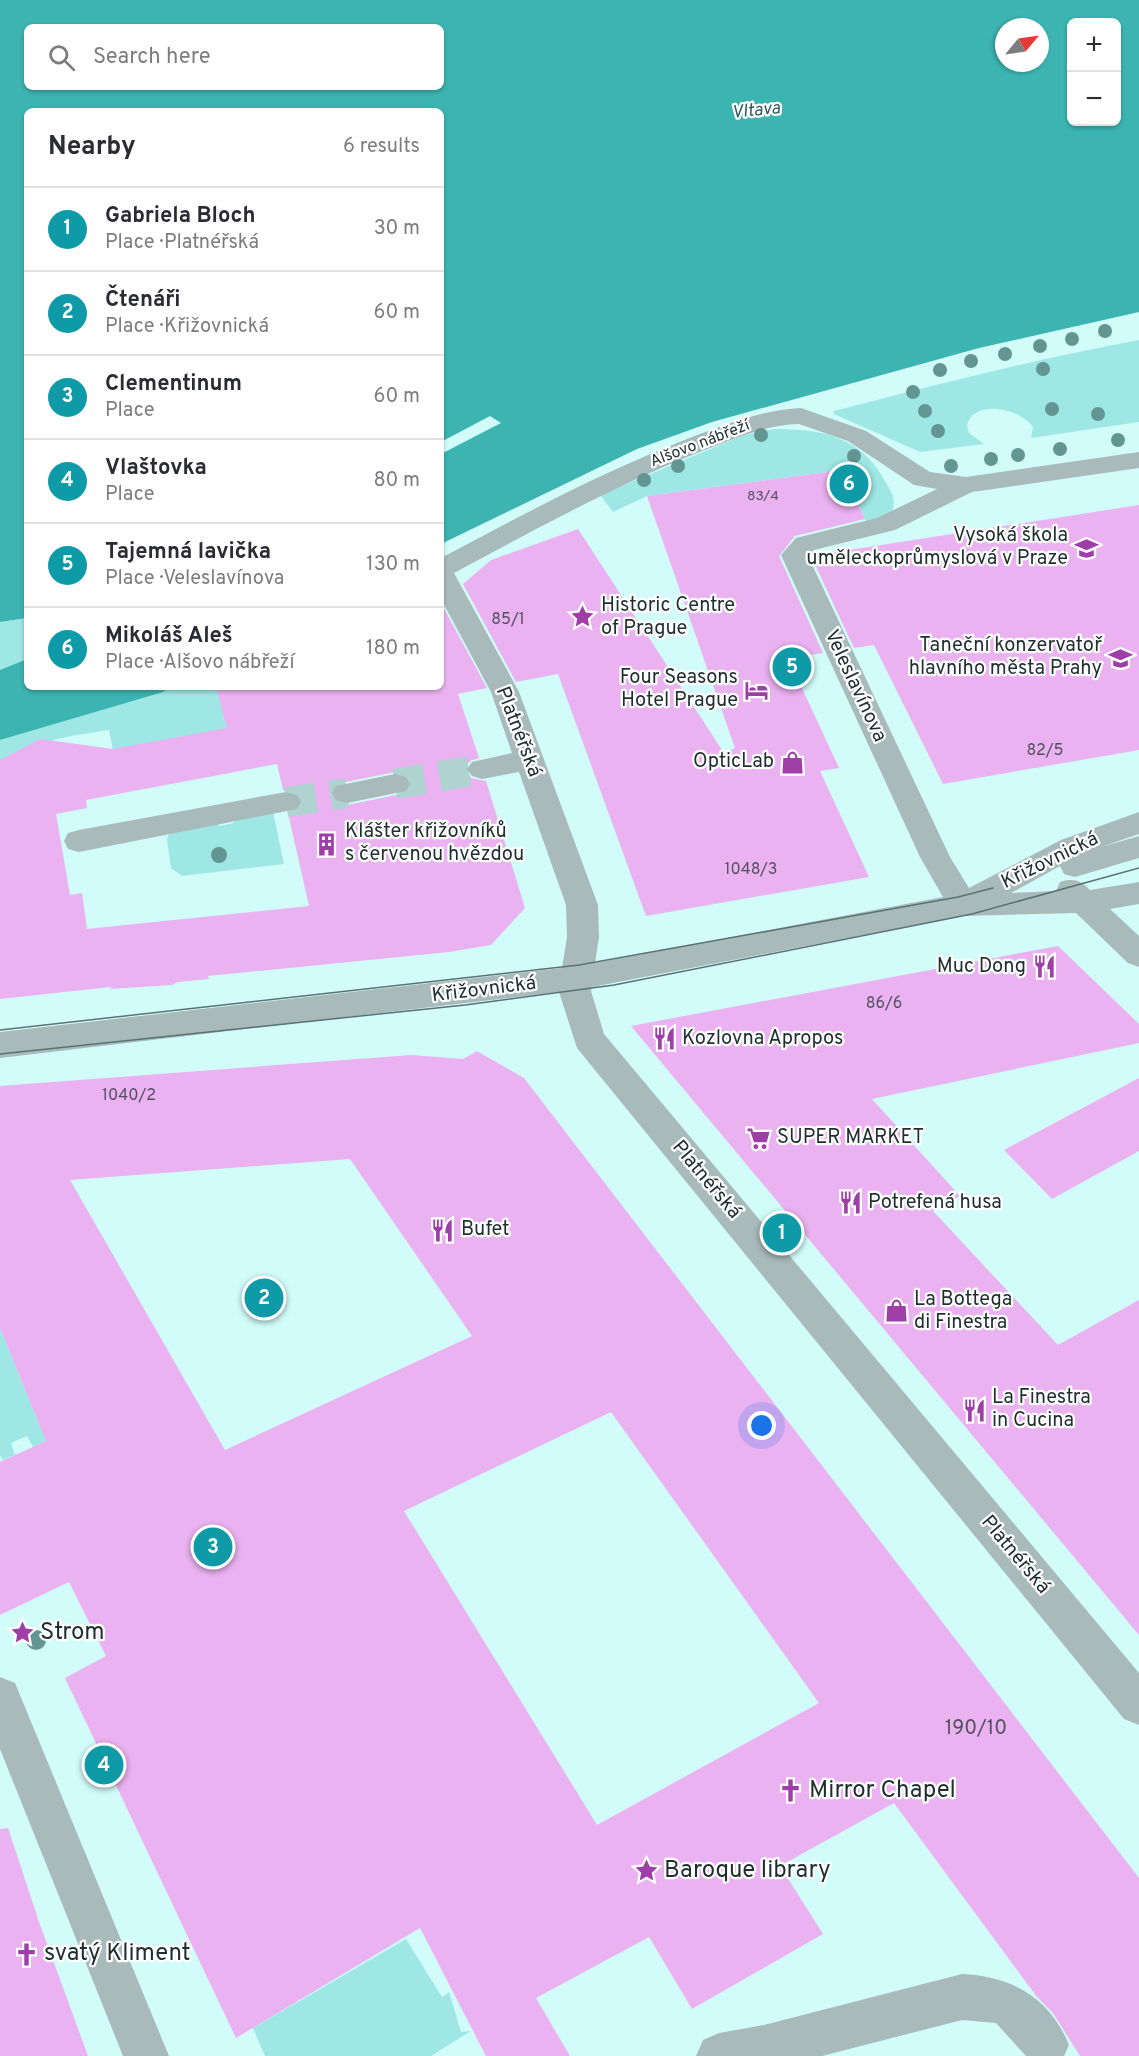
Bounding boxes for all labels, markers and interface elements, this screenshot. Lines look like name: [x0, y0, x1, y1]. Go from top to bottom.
north arrow: [995, 18, 1049, 72]
map controls: [1067, 18, 1121, 126]
button: +: [1067, 18, 1121, 72]
search box: [24, 24, 444, 90]
icon: search: [45, 41, 78, 74]
text: Search here: [93, 44, 211, 71]
button: −: [1067, 72, 1121, 126]
water label: Vltava: [731, 97, 782, 125]
text: Nearby: [48, 131, 136, 164]
text: 6 results: [343, 134, 420, 160]
text: Gabriela Bloch: [105, 203, 256, 230]
text: 1: [64, 216, 72, 242]
text: 30 m: [374, 216, 420, 242]
text: Place · Platnéřská: [105, 230, 259, 256]
text: Čtenáři: [105, 287, 181, 314]
text: 2: [61, 300, 74, 326]
text: 60 m: [374, 300, 420, 326]
text: Place · Křižovnická: [105, 314, 269, 340]
text: Clementinum: [105, 371, 242, 398]
text: 3: [62, 384, 74, 410]
text: 60 m: [374, 384, 420, 410]
text: Place: [105, 398, 155, 424]
street label: Alšovo nábřeží: [647, 415, 754, 472]
text: Vlaštovka: [105, 455, 207, 482]
pin: 6: [830, 462, 868, 506]
text: 4: [61, 468, 74, 494]
text: 80 m: [374, 468, 420, 494]
text: Place: [105, 482, 155, 508]
house number: 83/4: [747, 488, 779, 505]
place label: Vysoká škola uměleckoprůmyslová v Praze: [806, 523, 1068, 572]
school or university icon: Vysoká škola uměleckoprůmyslová v Praze: [1073, 535, 1099, 561]
text: Tajemná lavička: [105, 539, 271, 566]
text: 5: [61, 552, 74, 578]
text: 130 m: [366, 552, 420, 578]
text: Place · Veleslavínova: [105, 566, 284, 592]
place label: Historic Centre of Prague: [601, 593, 735, 642]
place icon: Historic Centre of Prague: [570, 604, 596, 630]
house number: 85/1: [491, 610, 525, 630]
text: Mikoláš Aleš: [105, 623, 233, 650]
street label: Veleslavínova: [818, 626, 892, 746]
place label: Taneční konzervatoř hlavního města Prahy: [909, 633, 1103, 682]
text: 6: [61, 636, 74, 662]
text: 180 m: [366, 636, 420, 662]
pin: 5: [772, 644, 812, 690]
school or university icon: Taneční konzervatoř hlavního města Prahy: [1107, 645, 1133, 671]
text: Place · Alšovo nábřeží: [105, 650, 294, 676]
place label: Four Seasons Hotel Prague: [620, 665, 738, 714]
hotel icon: Four Seasons Hotel Prague: [743, 677, 769, 703]
street label: Platnéřská: [489, 683, 547, 781]
house number: 82/5: [1026, 741, 1064, 761]
place label: OpticLab: [693, 749, 774, 775]
shop icon: OpticLab: [779, 749, 805, 775]
place label: Klášter křižovníků s červenou hvězdou: [345, 819, 524, 868]
street label: Křižovnická: [997, 826, 1103, 896]
building icon: Klášter křižovníků s červenou hvězdou: [314, 831, 340, 857]
house number: 1048/3: [725, 860, 777, 880]
place label: Muc Dong: [937, 954, 1026, 980]
restaurant icon: Muc Dong: [1031, 954, 1057, 980]
street label: Křižovnická: [430, 971, 538, 1009]
house number: 86/6: [866, 994, 902, 1014]
restaurant icon: Kozlovna Apropos: [651, 1026, 677, 1052]
place label: Kozlovna Apropos: [682, 1026, 843, 1052]
house number: 1040/2: [102, 1086, 156, 1106]
supermarket icon: SUPER MARKET: [746, 1125, 772, 1151]
place label: SUPER MARKET: [777, 1125, 924, 1151]
street label: Platnéřská: [666, 1135, 746, 1225]
restaurant icon: Potrefená husa: [837, 1190, 863, 1216]
place label: Potrefená husa: [868, 1190, 1002, 1216]
pin: 1: [762, 1210, 802, 1256]
restaurant icon: Bufet: [430, 1217, 456, 1243]
place label: Bufet: [461, 1217, 510, 1243]
pin: 2: [244, 1276, 284, 1320]
place label: La Bottega di Finestra: [914, 1287, 1012, 1336]
shop icon: La Bottega di Finestra: [883, 1298, 909, 1324]
place label: La Finestra in Cucina: [992, 1385, 1091, 1434]
restaurant icon: La Finestra in Cucina: [961, 1397, 987, 1423]
your location: [747, 1411, 776, 1440]
street label: Platnéřská: [975, 1510, 1055, 1600]
pin: 3: [194, 1524, 232, 1570]
place label: Strom: [40, 1618, 105, 1648]
place icon: Strom: [9, 1620, 35, 1646]
house number: 190/10: [945, 1716, 1007, 1742]
pin: 4: [84, 1742, 124, 1788]
place label: Mirror Chapel: [809, 1776, 956, 1806]
church icon: Mirror Chapel: [778, 1778, 804, 1804]
place label: Baroque library: [664, 1856, 831, 1886]
place icon: Baroque library: [633, 1858, 659, 1884]
place label: svatý Kliment: [44, 1939, 191, 1969]
church icon: svatý Kliment: [13, 1941, 39, 1967]

